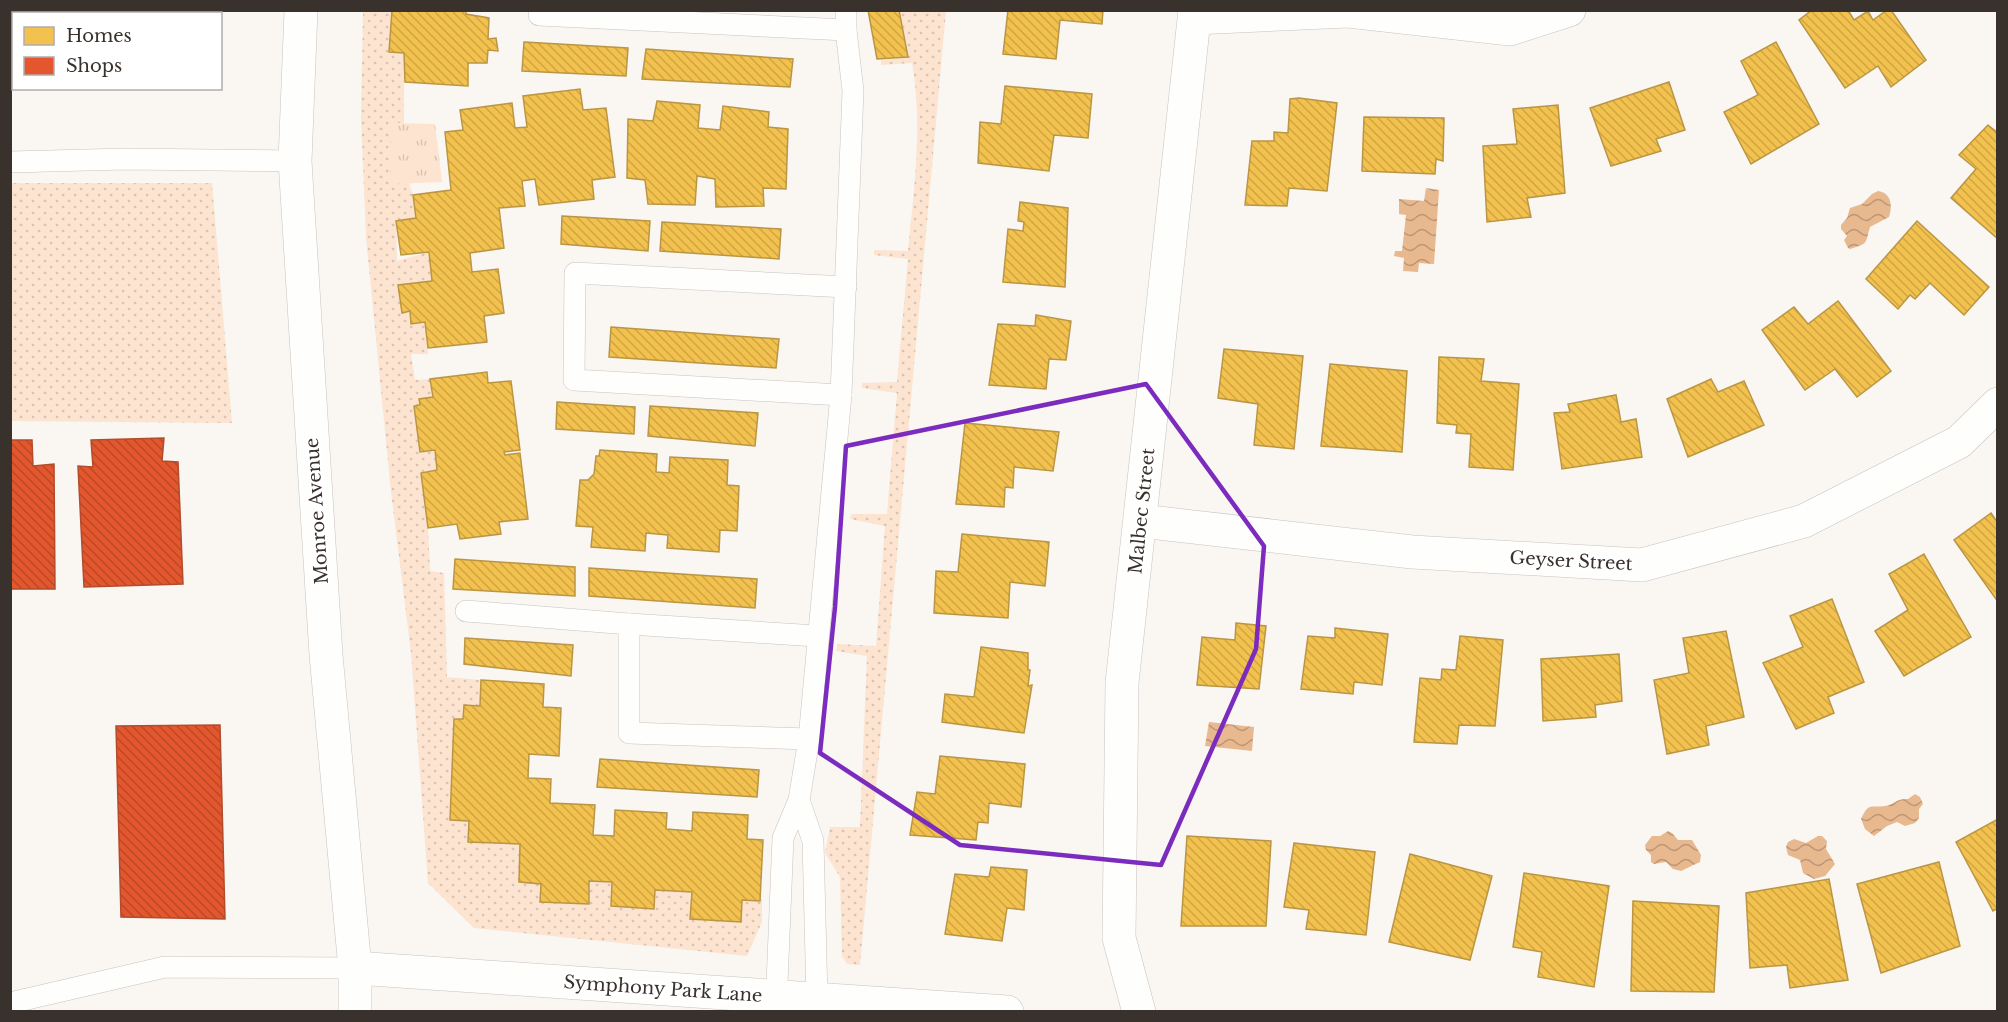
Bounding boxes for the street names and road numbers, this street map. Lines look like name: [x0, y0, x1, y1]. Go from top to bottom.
street label: Monroe Avenue: [301, 437, 333, 585]
street label: Malbec Street: [1124, 447, 1160, 575]
street label: Geyser Street: [1509, 547, 1633, 575]
street label: Symphony Park Lane: [563, 971, 763, 1007]

